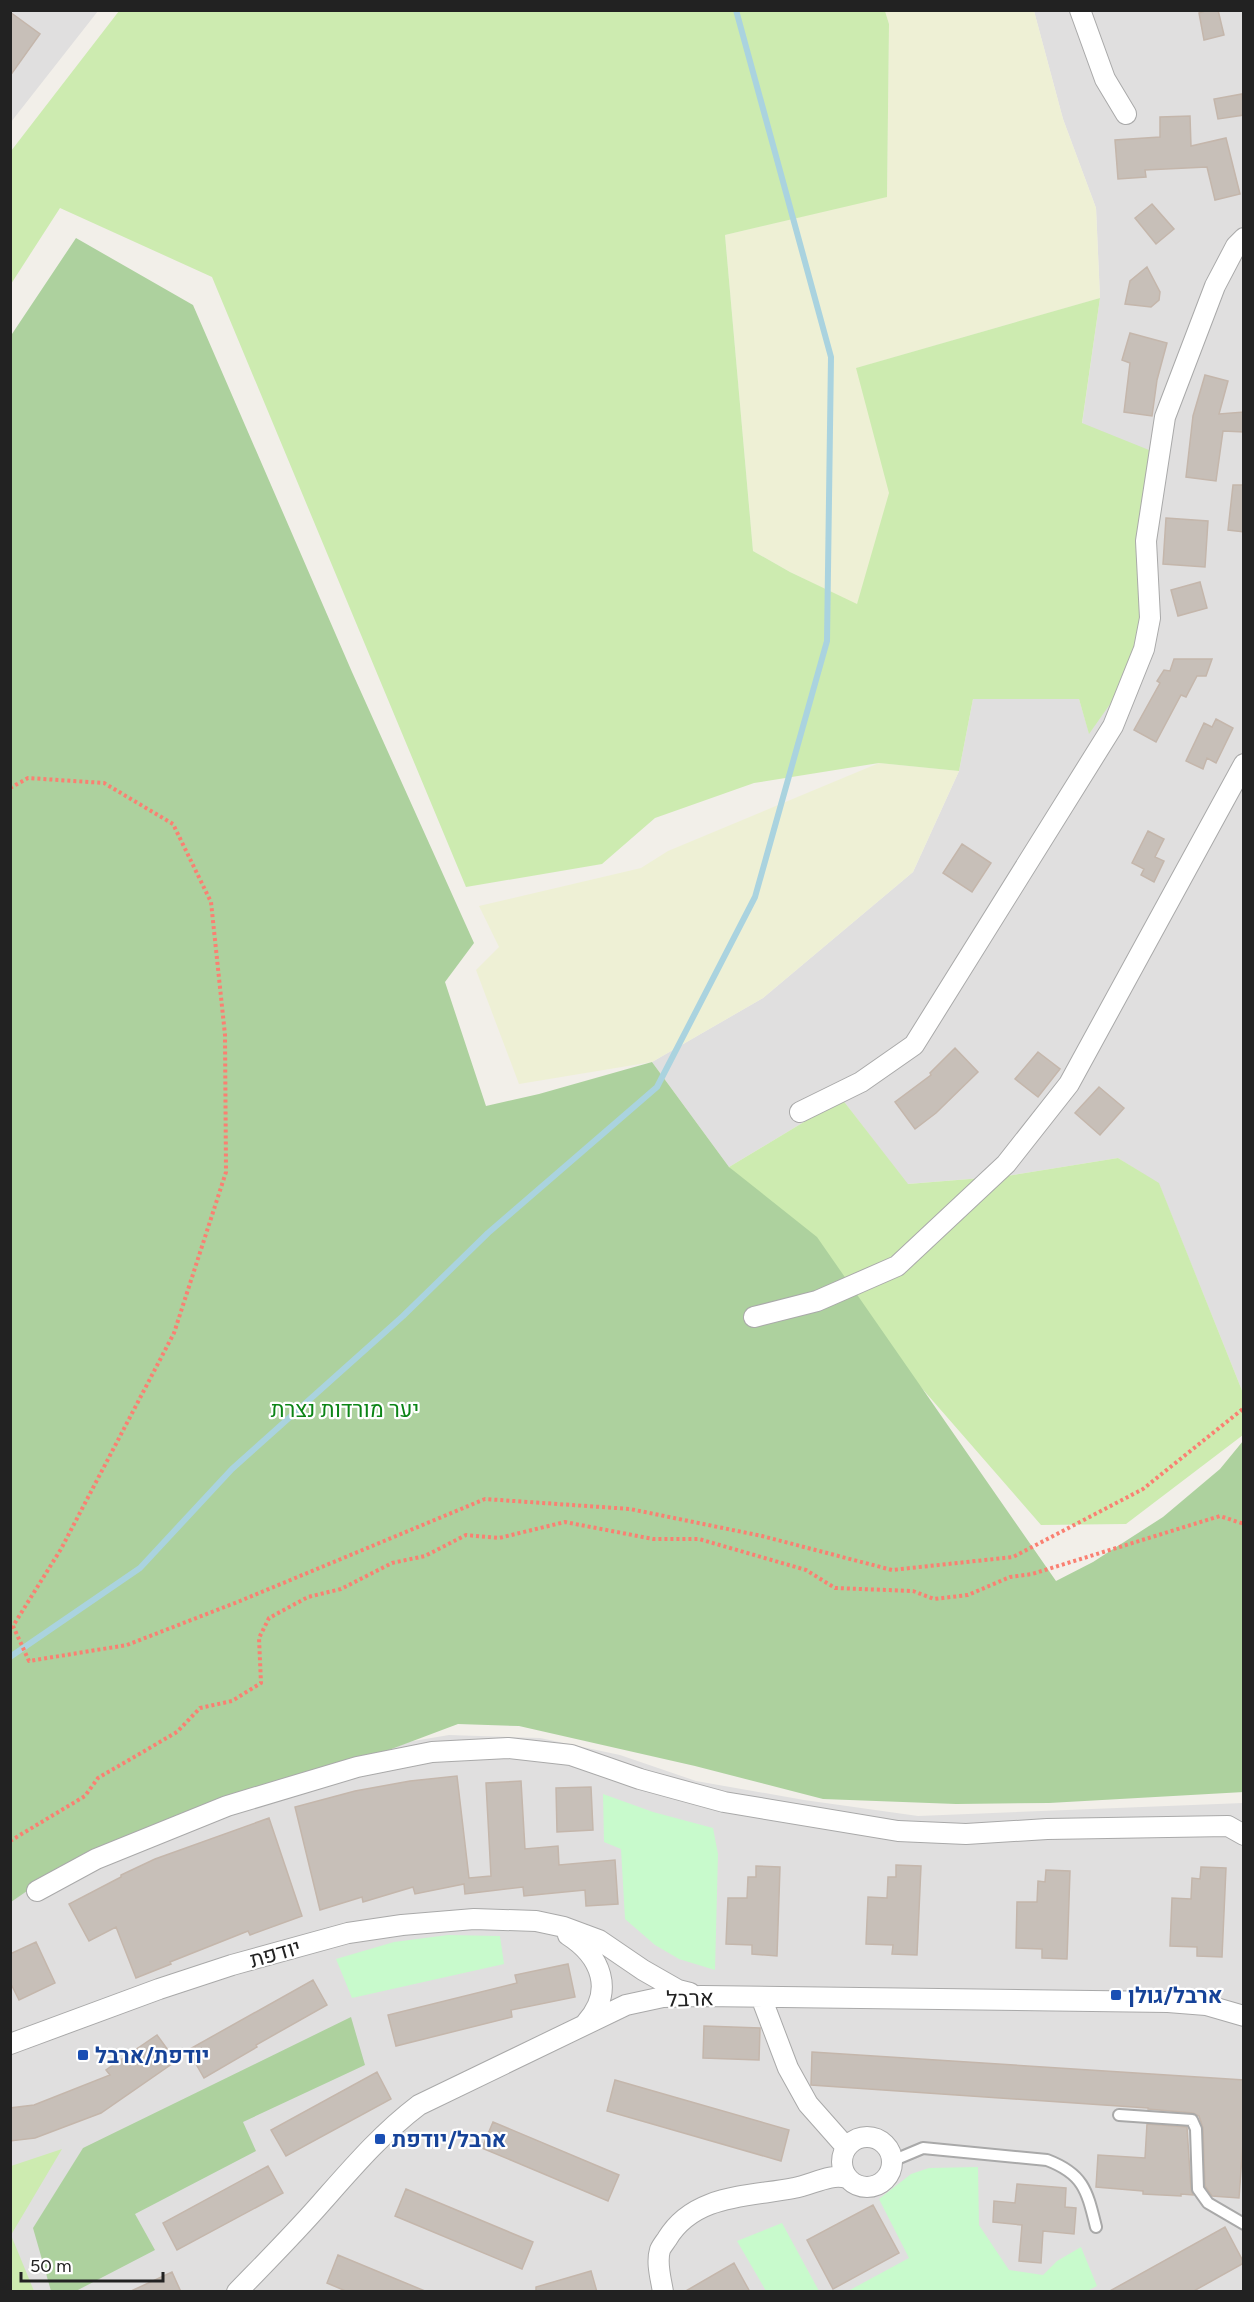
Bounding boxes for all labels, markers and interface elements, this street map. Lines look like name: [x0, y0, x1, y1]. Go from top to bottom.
park label: יער מורדות נצרת: [271, 1396, 419, 1423]
street label: יודפת: [246, 1933, 304, 1974]
place label: ארבל/גולן: [1128, 1982, 1223, 2009]
street label: ארבל: [666, 1984, 714, 2013]
marker: ארבל/גולן: [1109, 1988, 1123, 2002]
place label: יודפת/ארבל: [95, 2042, 210, 2069]
marker: יודפת/ארבל: [76, 2048, 90, 2062]
place label: ארבל/יודפת: [392, 2126, 507, 2153]
marker: ארבל/יודפת: [373, 2132, 387, 2146]
scale bar: [21, 2245, 164, 2283]
text: 50 m: [30, 2255, 72, 2277]

